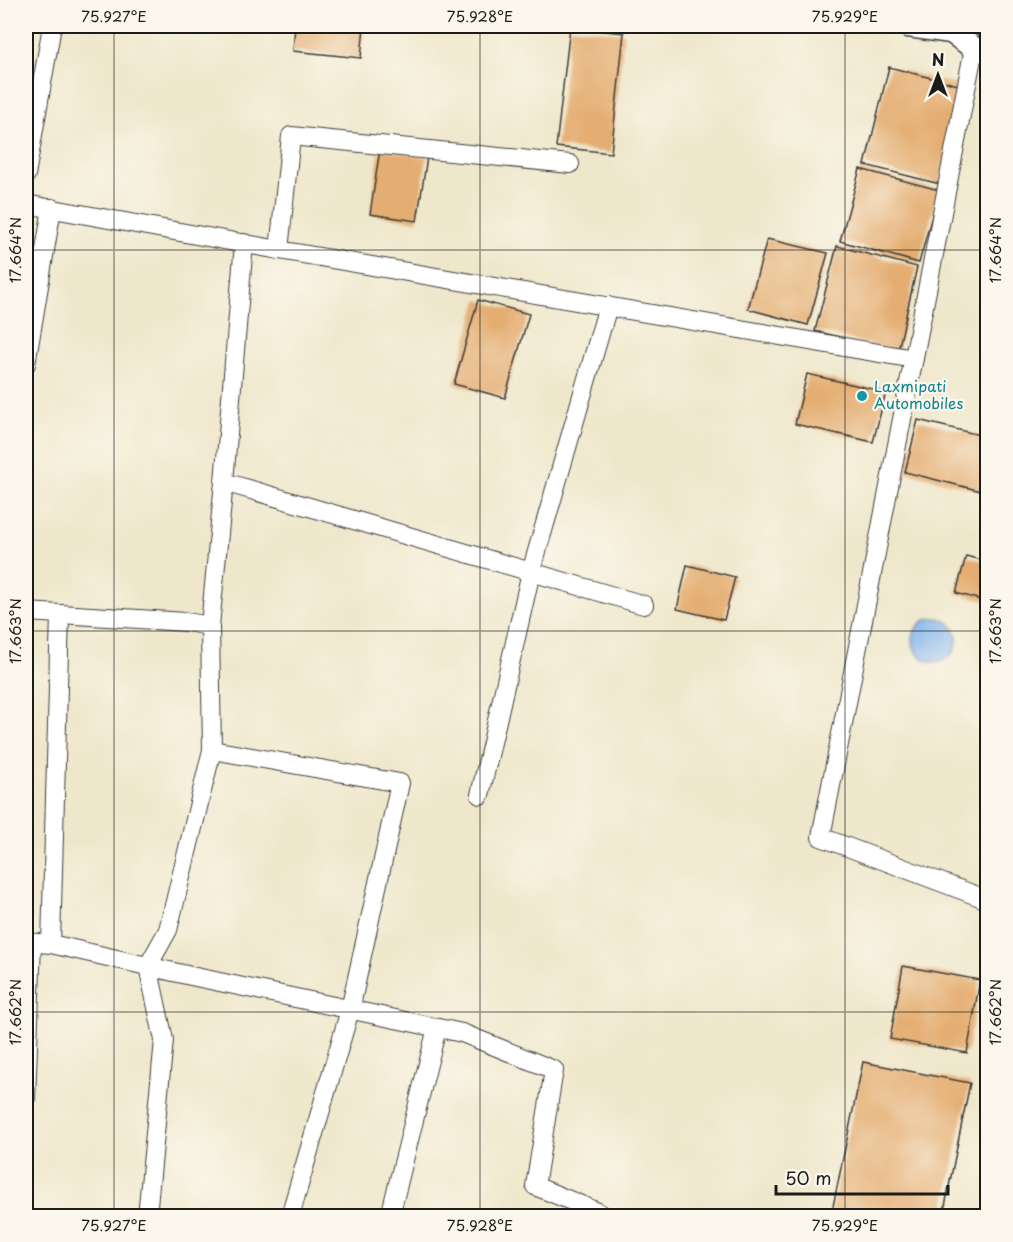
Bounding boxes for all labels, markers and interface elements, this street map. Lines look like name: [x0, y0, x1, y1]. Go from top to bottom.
text: 75.927°E: [81, 4, 147, 27]
text: 75.928°E: [447, 4, 513, 27]
text: 75.929°E: [812, 4, 878, 27]
north arrow: [908, 45, 968, 105]
text: N: [932, 47, 944, 71]
text: 17.664°N: [3, 217, 26, 283]
text: 17.664°N: [983, 217, 1006, 283]
place label: Laxmipati Automobiles: [874, 374, 963, 414]
marker: Laxmipati Automobiles: [855, 389, 869, 403]
text: 17.663°N: [3, 598, 26, 664]
text: 17.663°N: [983, 598, 1006, 664]
text: 17.662°N: [3, 979, 26, 1045]
text: 17.662°N: [983, 979, 1006, 1045]
scale bar: [776, 1158, 948, 1196]
text: 50 m: [785, 1164, 832, 1191]
text: 75.927°E: [81, 1213, 147, 1236]
text: 75.928°E: [447, 1213, 513, 1236]
text: 75.929°E: [812, 1213, 878, 1236]

